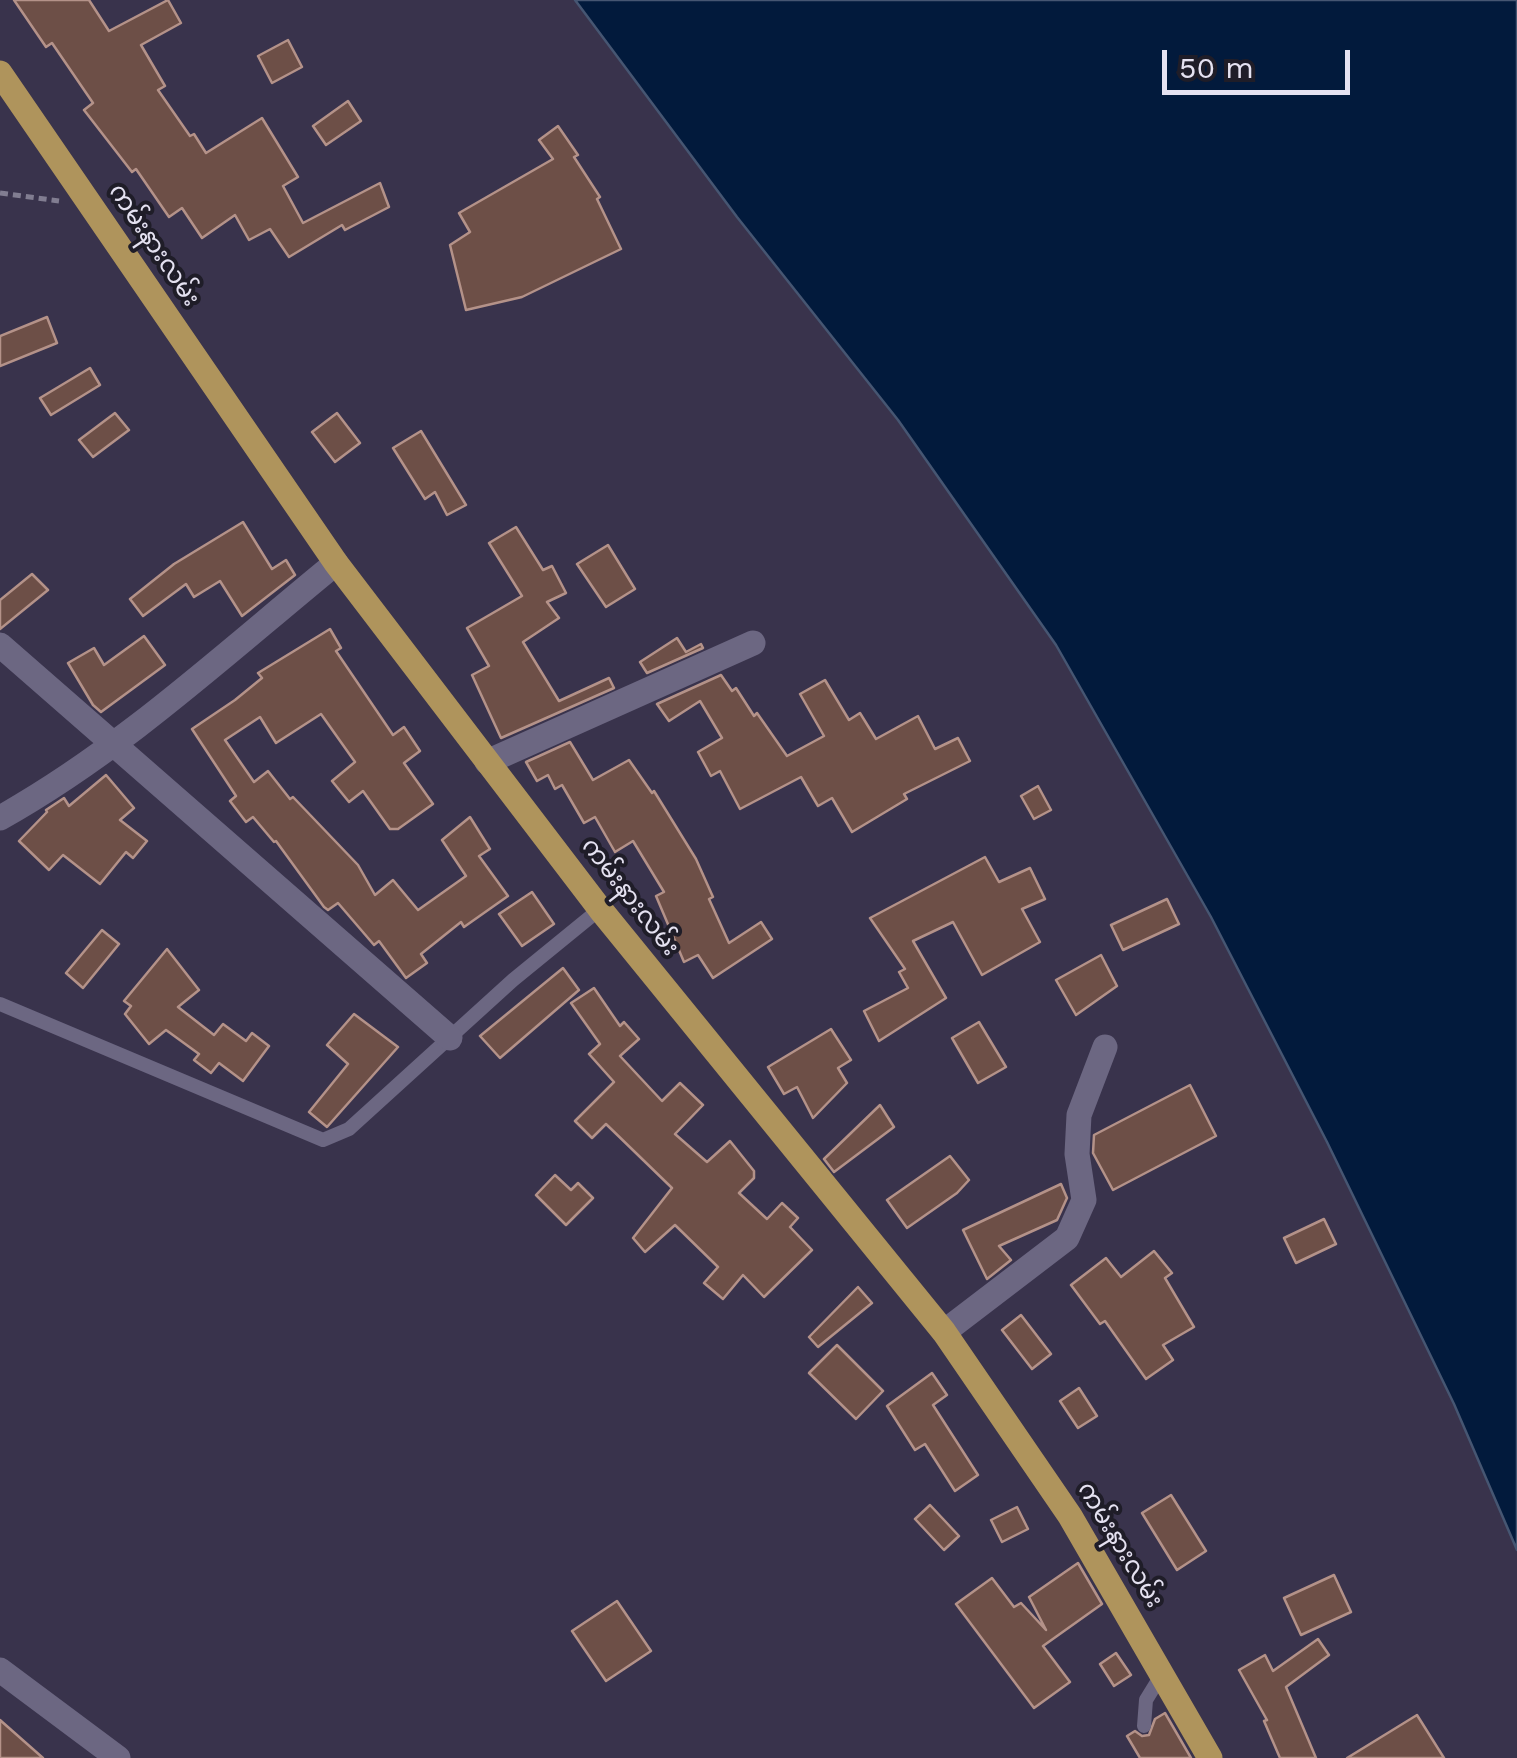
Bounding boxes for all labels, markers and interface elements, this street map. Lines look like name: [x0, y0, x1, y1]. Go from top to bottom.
scale bar: [1167, 30, 1354, 92]
text: 50 m: [1179, 50, 1254, 85]
street label: ကမ်းနားလမ်း: [102, 178, 206, 312]
street label: ကမ်းနားလမ်း: [575, 832, 685, 962]
street label: ကမ်းနားလမ်း: [1071, 1477, 1169, 1613]

